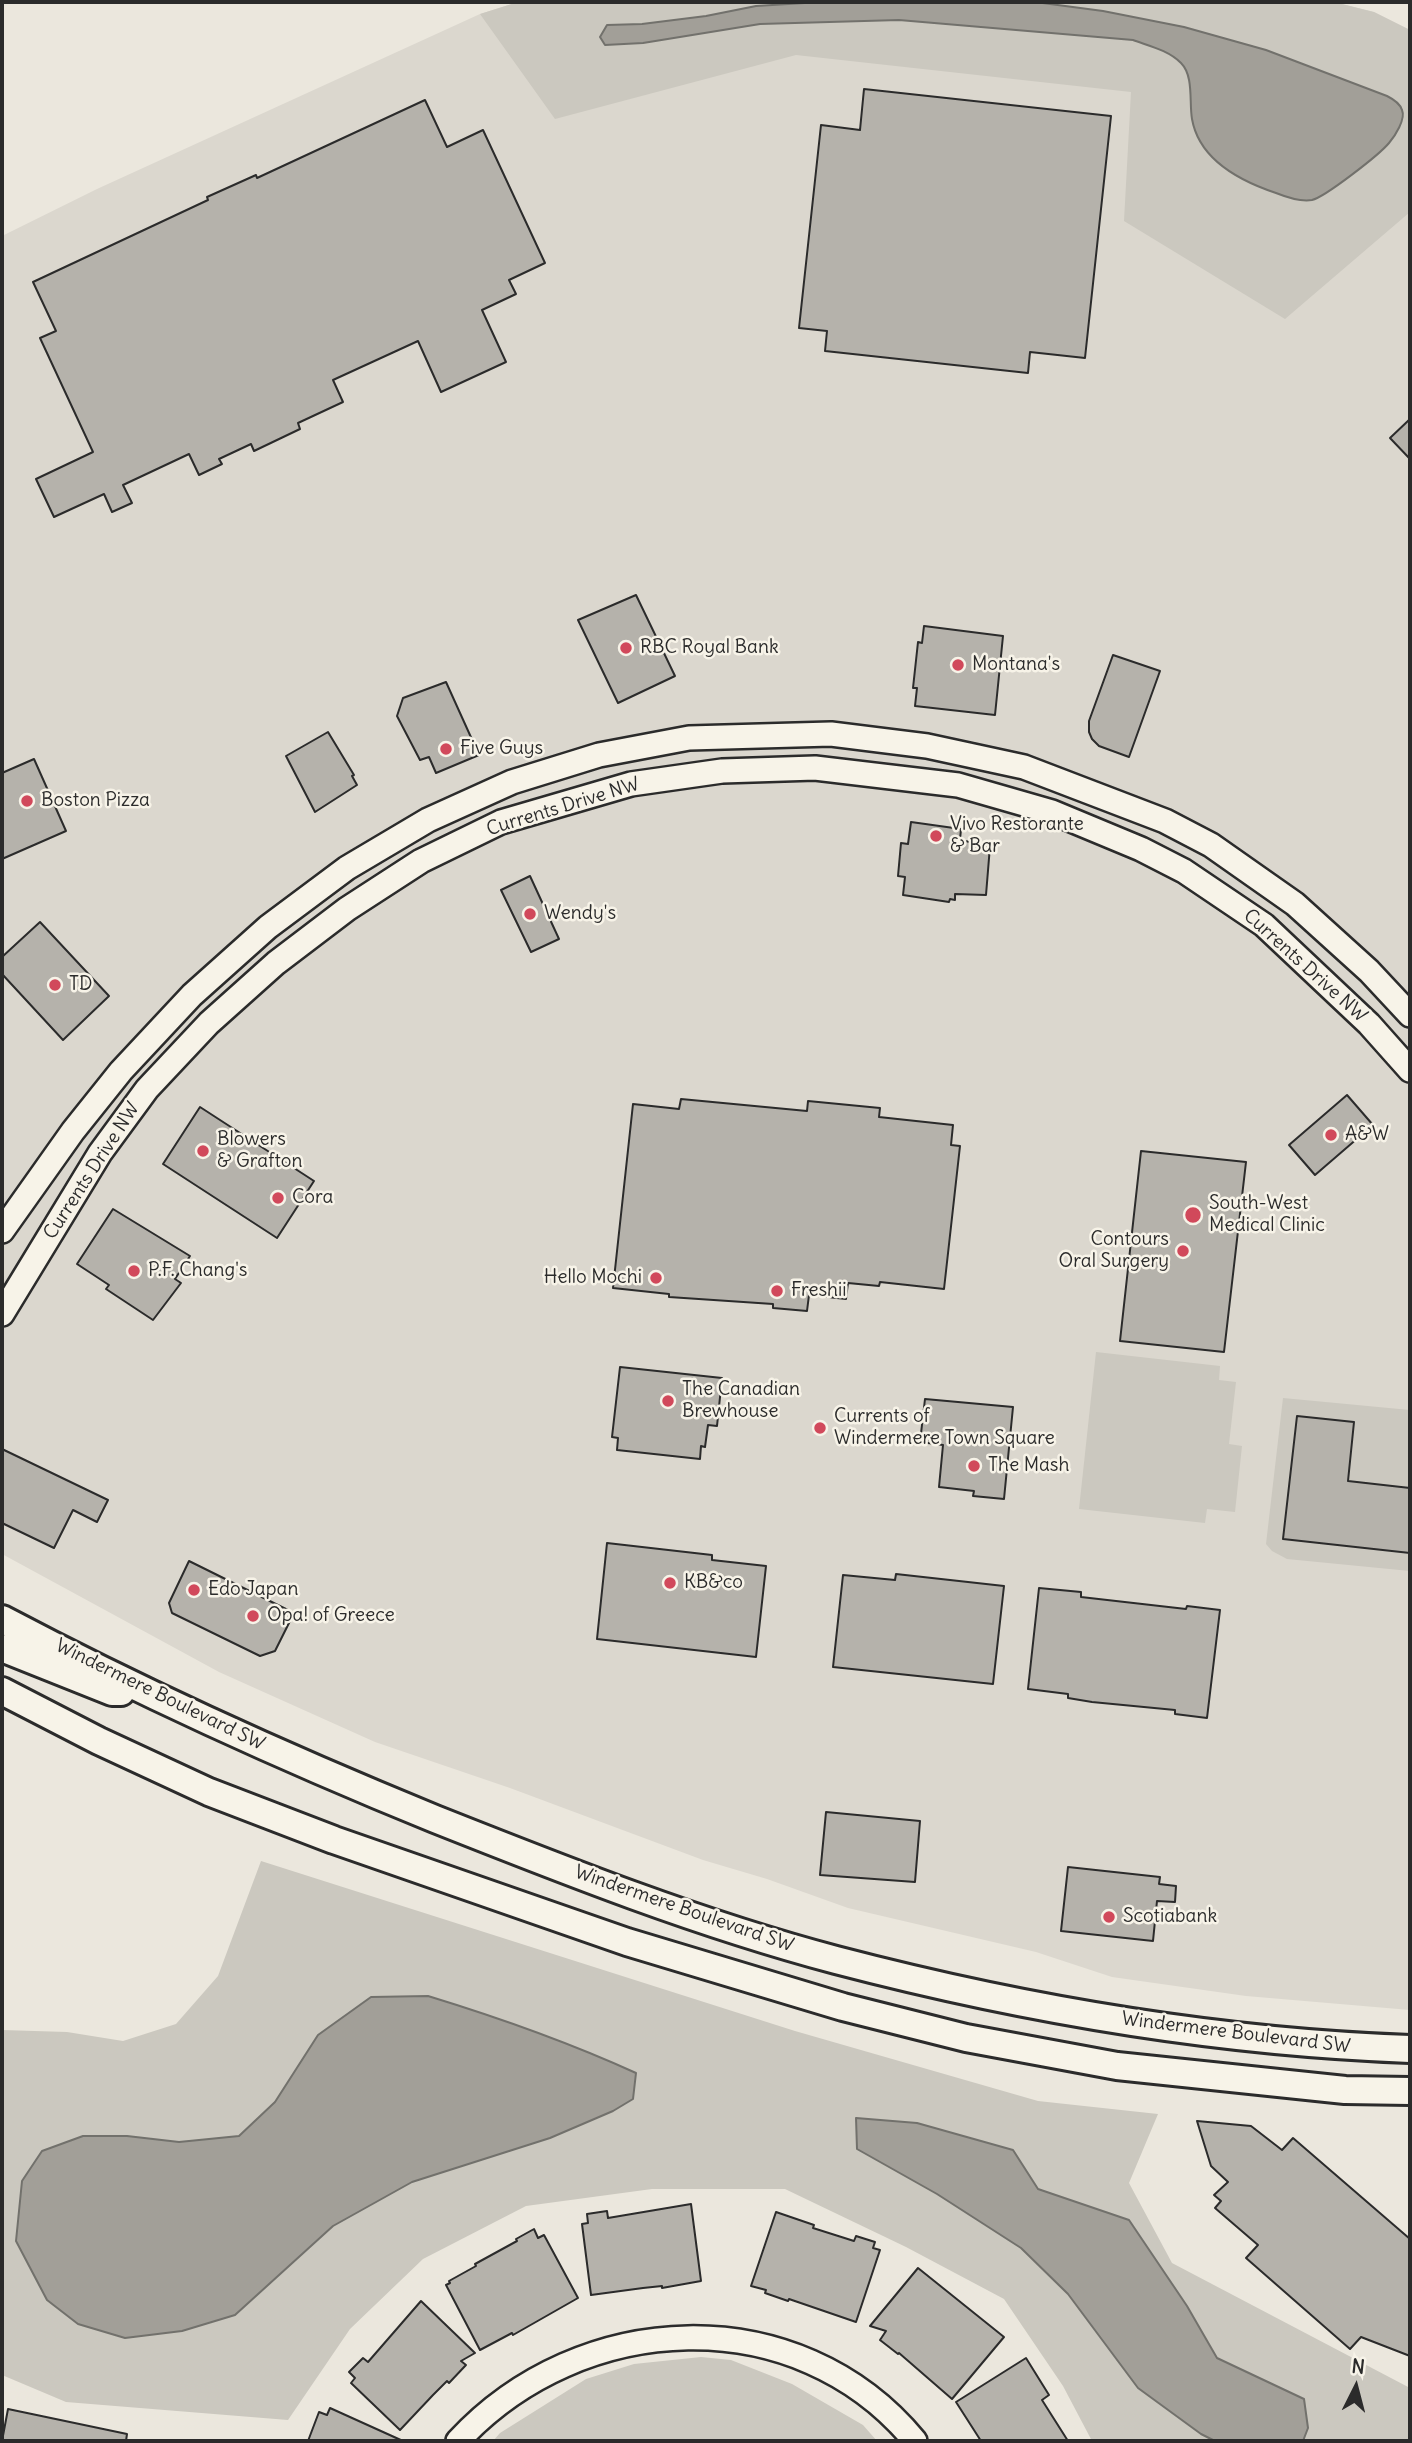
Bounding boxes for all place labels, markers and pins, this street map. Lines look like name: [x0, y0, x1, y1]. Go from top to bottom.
place label: RBC Royal Bank: [640, 637, 779, 659]
marker: RBC Royal Bank: [618, 640, 634, 656]
place label: Montana's: [972, 654, 1060, 676]
marker: Montana's: [950, 657, 966, 673]
place label: Five Guys: [460, 738, 543, 760]
marker: Five Guys: [438, 741, 454, 757]
place label: Boston Pizza: [41, 790, 150, 812]
marker: Boston Pizza: [19, 793, 35, 809]
place label: Vivo Restorante & Bar: [950, 814, 1084, 858]
marker: Vivo Restorante & Bar: [928, 828, 944, 844]
place label: Wendy's: [544, 903, 616, 925]
marker: Wendy's: [522, 906, 538, 922]
place label: TD: [69, 974, 92, 996]
marker: TD: [47, 977, 63, 993]
place label: A&W: [1345, 1124, 1389, 1146]
marker: A&W: [1323, 1127, 1339, 1143]
place label: Blowers & Grafton: [217, 1129, 302, 1173]
marker: Blowers & Grafton: [195, 1143, 211, 1159]
place label: Cora: [292, 1187, 333, 1209]
marker: Cora: [270, 1190, 286, 1206]
place label: South-West Medical Clinic: [1209, 1193, 1325, 1237]
marker: South-West Medical Clinic: [1183, 1205, 1203, 1225]
place label: Contours Oral Surgery: [1059, 1229, 1169, 1273]
marker: Contours Oral Surgery: [1175, 1243, 1191, 1259]
place label: P.F. Chang's: [148, 1260, 247, 1282]
marker: P.F. Chang's: [126, 1263, 142, 1279]
place label: Hello Mochi: [544, 1267, 642, 1289]
marker: Hello Mochi: [648, 1270, 664, 1286]
place label: Freshii: [791, 1280, 846, 1302]
marker: Freshii: [769, 1283, 785, 1299]
place label: The Canadian Brewhouse: [682, 1379, 800, 1423]
marker: The Canadian Brewhouse: [660, 1393, 676, 1409]
place label: Currents of Windermere Town Square: [834, 1406, 1055, 1450]
marker: Currents of Windermere Town Square: [812, 1420, 828, 1436]
place label: The Mash: [988, 1455, 1069, 1477]
marker: The Mash: [966, 1458, 982, 1474]
place label: KB&co: [684, 1572, 743, 1594]
marker: KB&co: [662, 1575, 678, 1591]
place label: Edo Japan: [208, 1579, 298, 1601]
marker: Edo Japan: [186, 1582, 202, 1598]
place label: Opa! of Greece: [267, 1605, 395, 1627]
marker: Opa! of Greece: [245, 1608, 261, 1624]
place label: Scotiabank: [1123, 1906, 1217, 1928]
marker: Scotiabank: [1101, 1909, 1117, 1925]

